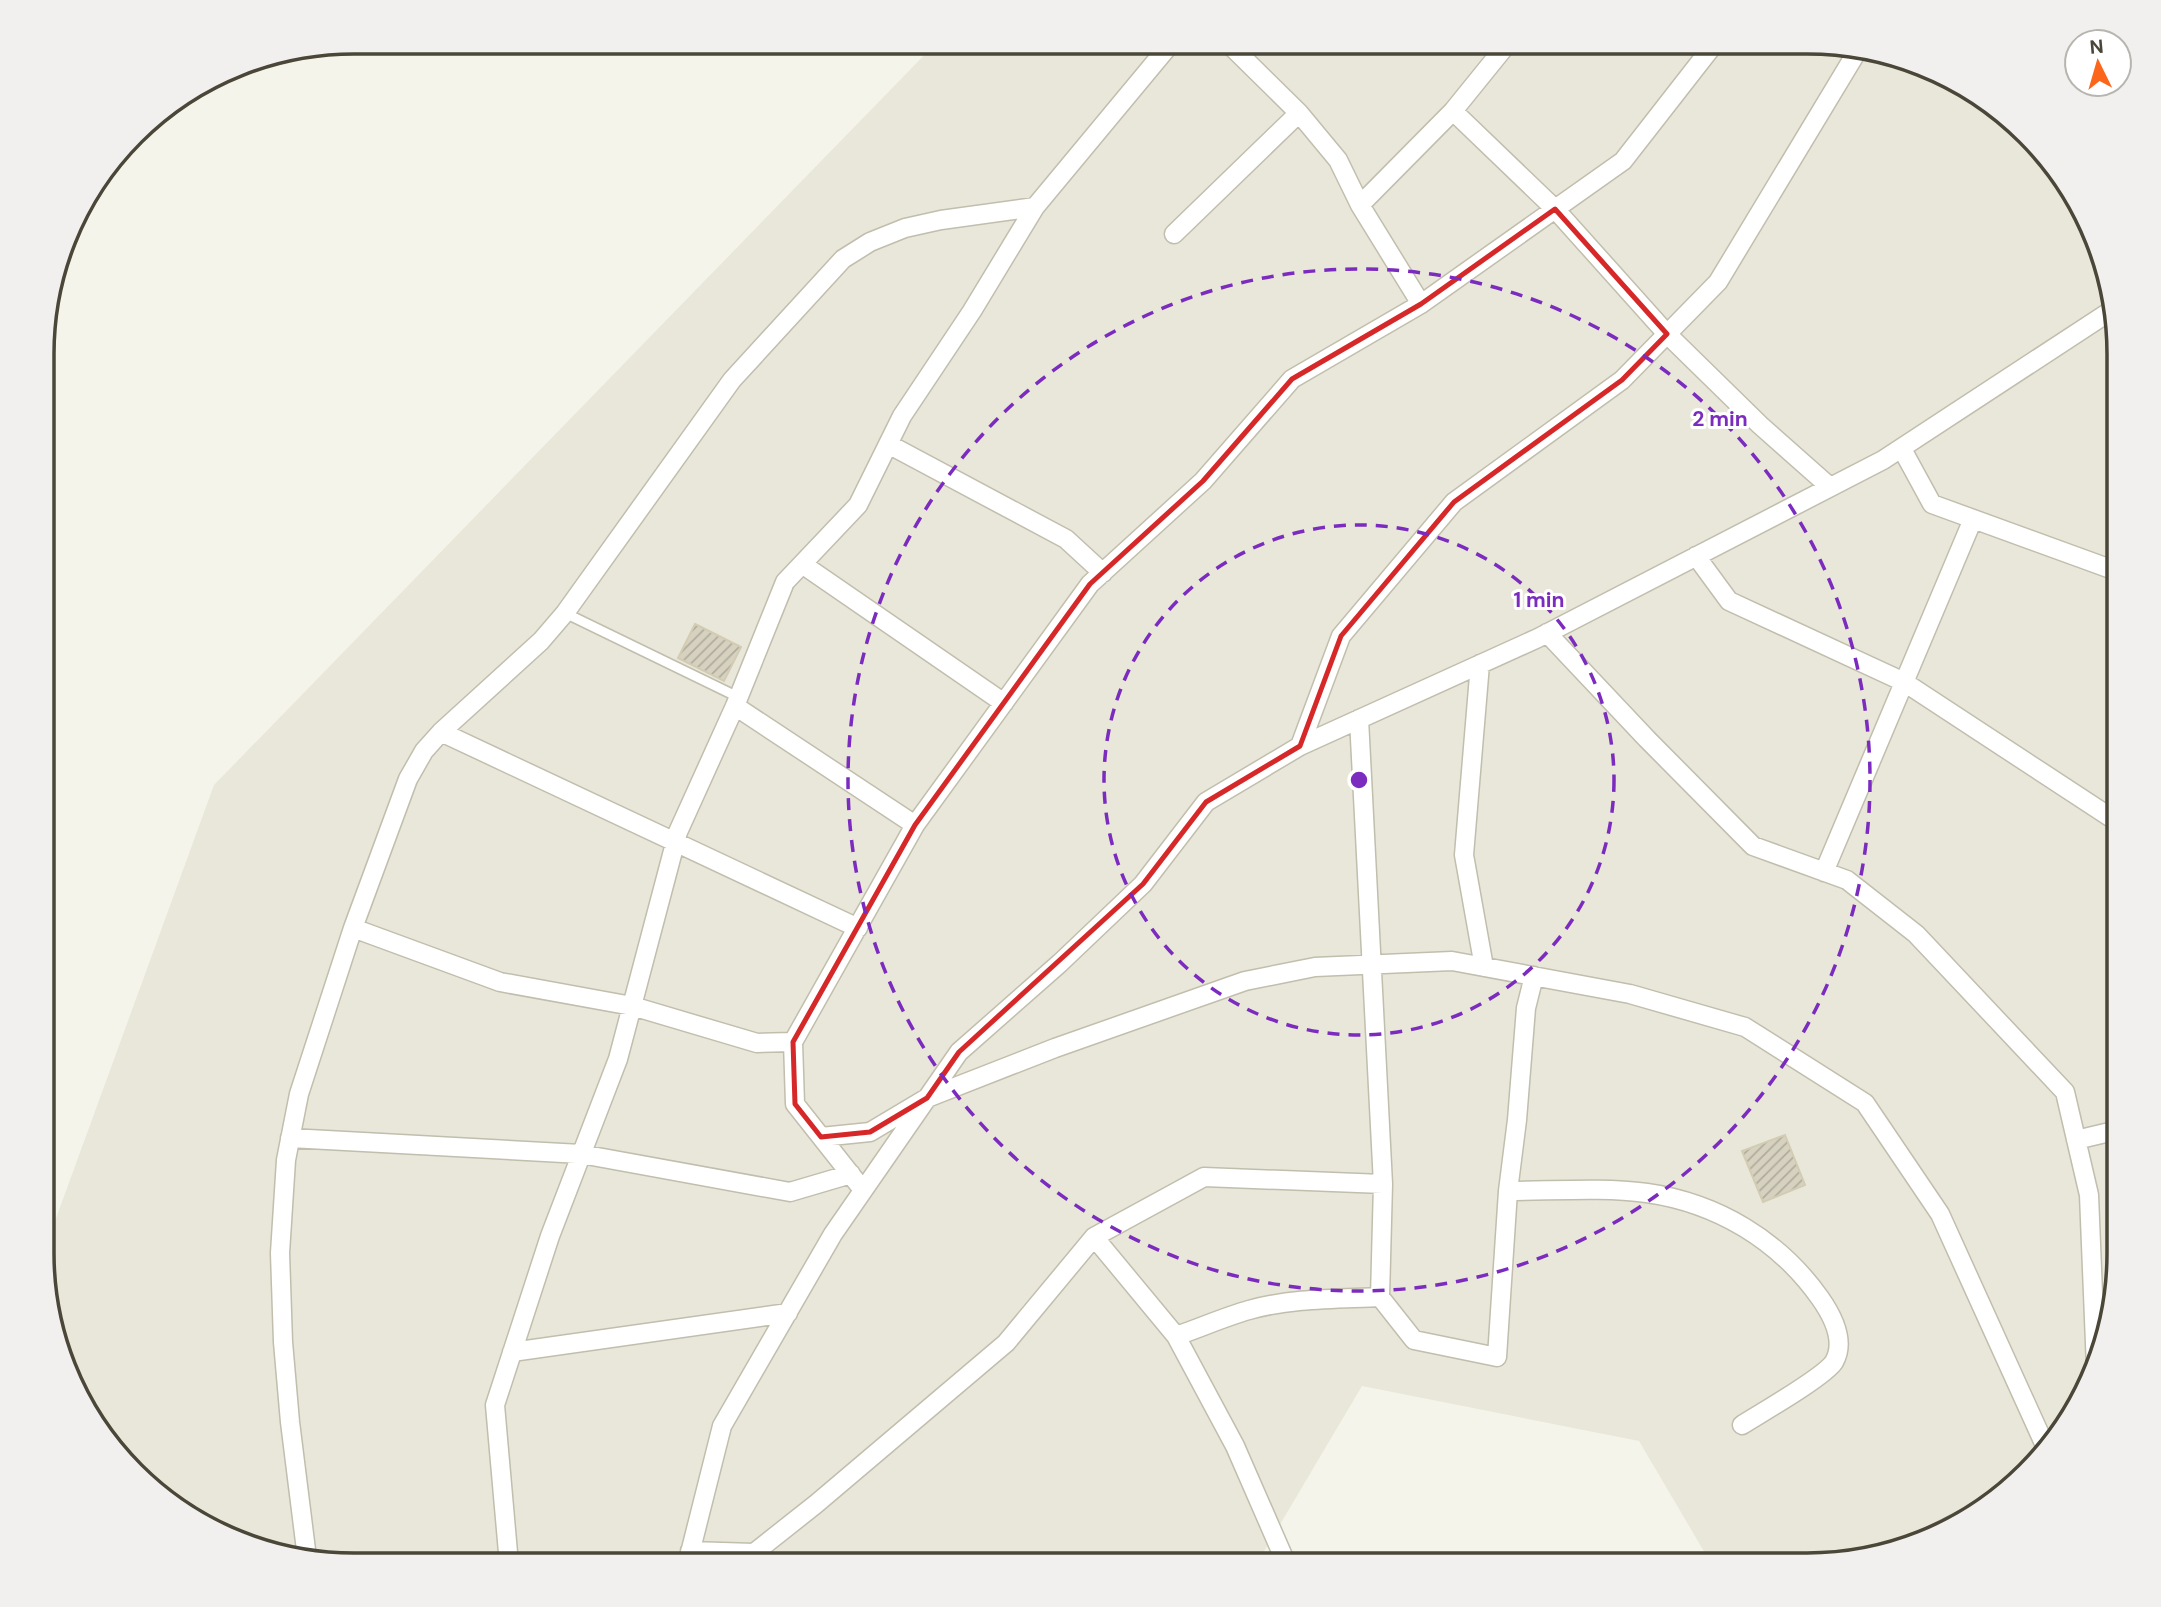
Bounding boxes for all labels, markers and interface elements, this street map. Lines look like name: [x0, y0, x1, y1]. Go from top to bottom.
north arrow: [2063, 28, 2133, 98]
text: N: [2089, 34, 2105, 60]
text: 2 min: [1692, 405, 1748, 433]
text: 1 min: [1513, 586, 1565, 614]
centre of rings: [1347, 768, 1371, 792]

